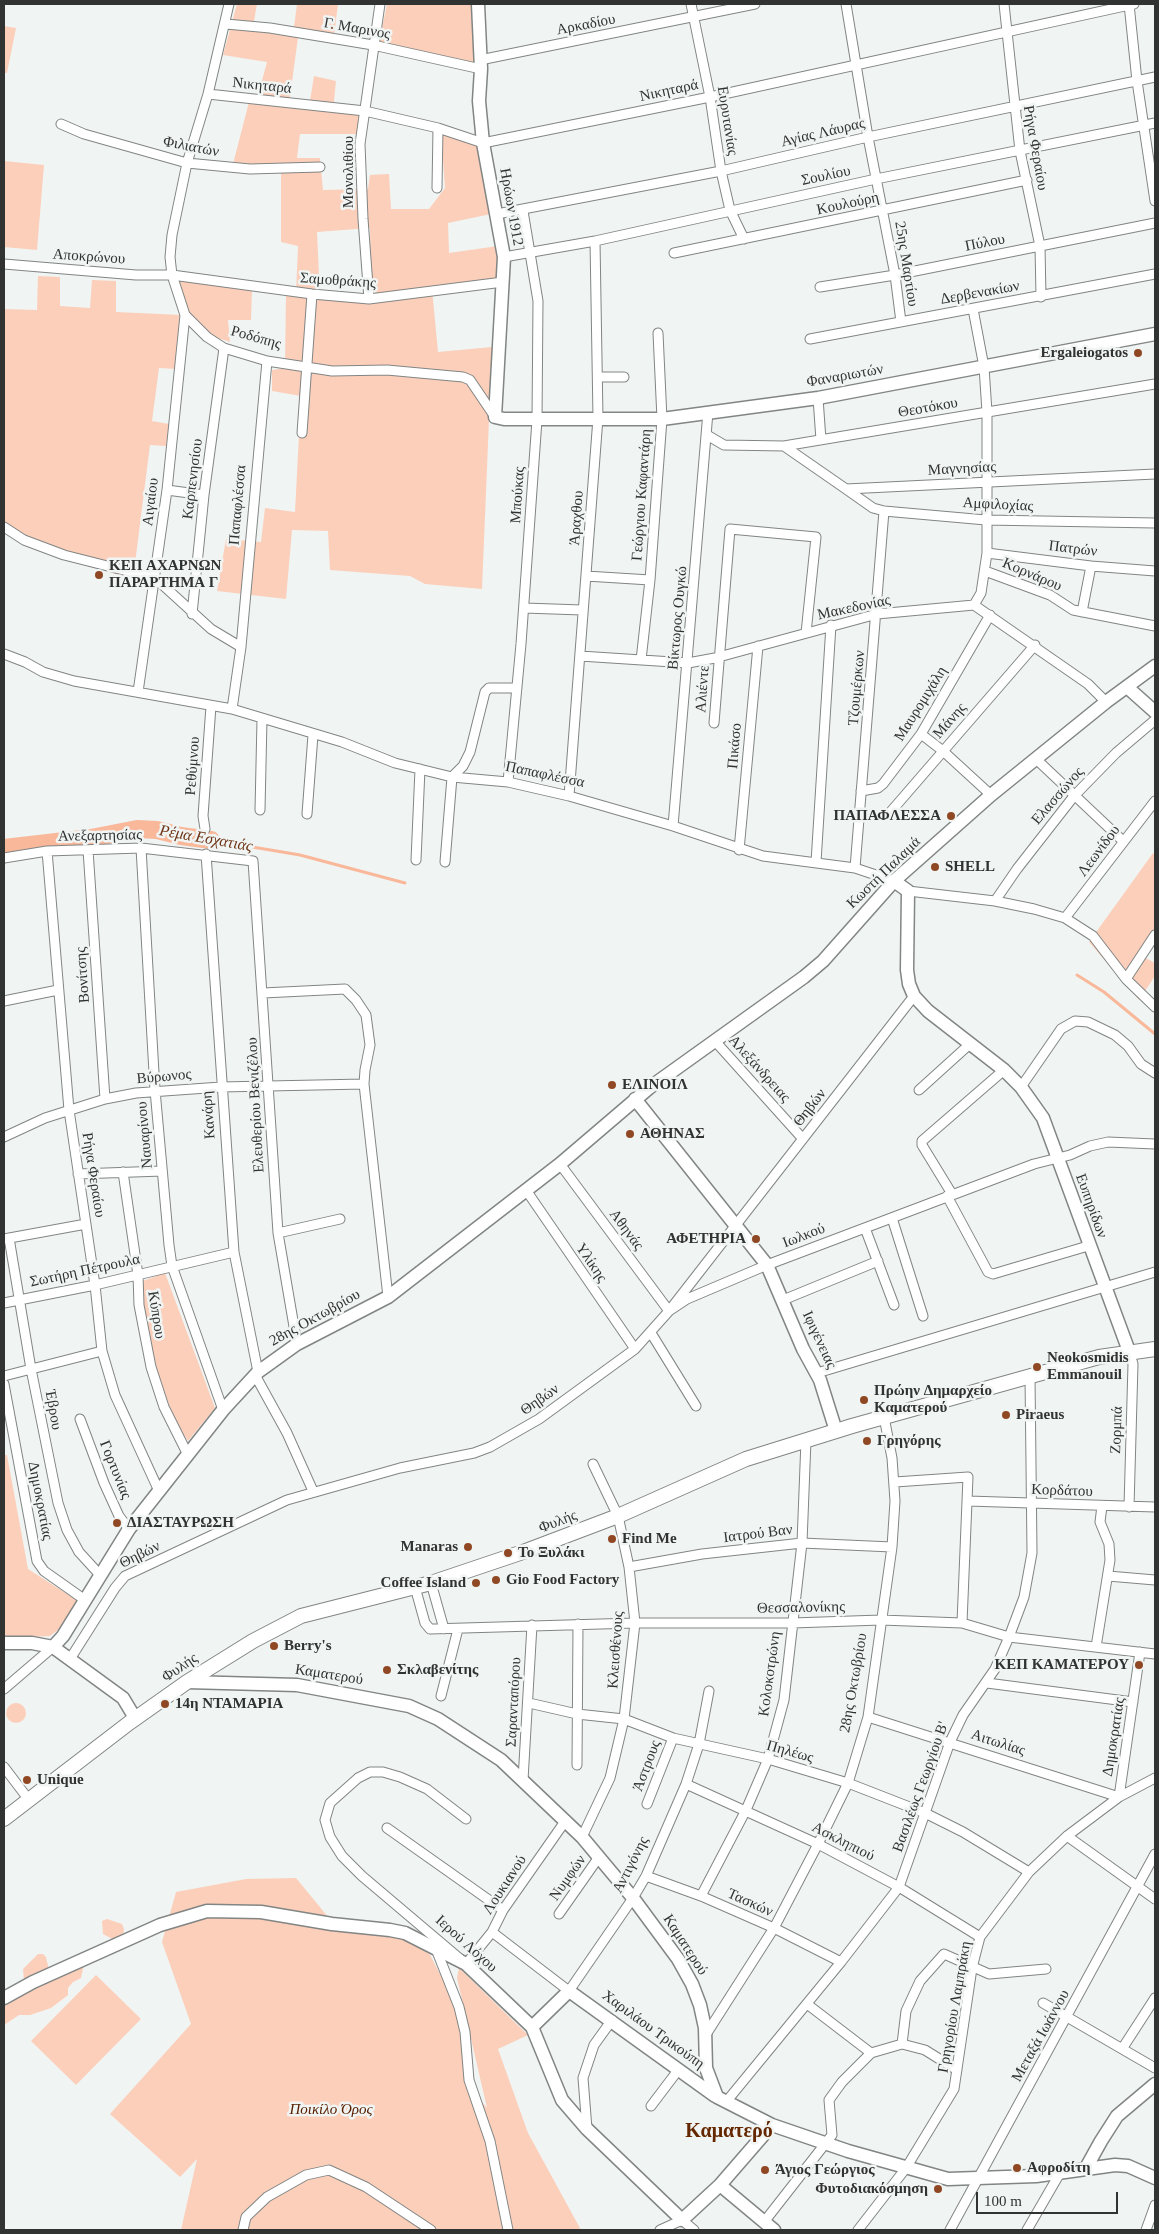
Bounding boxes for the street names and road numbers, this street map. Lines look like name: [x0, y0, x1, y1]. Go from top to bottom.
street label: Αρκαδίου: [555, 10, 617, 40]
street label: Γ. Μαρινος: [322, 14, 392, 44]
street label: Νικηταρά: [231, 74, 293, 98]
street label: Νικηταρά: [638, 76, 700, 106]
street label: Ευρυτανίας: [713, 85, 741, 157]
street label: Ρήγα Φεραίου: [1019, 104, 1051, 192]
street label: Αγίας Λάυρας: [779, 115, 867, 151]
street label: Φιλιατών: [161, 133, 221, 161]
street label: Μονολιθίου: [340, 136, 358, 208]
street label: Σουλίου: [800, 162, 852, 190]
street label: Ηρώων 1912: [495, 167, 527, 247]
street label: Κουλούρη: [815, 189, 881, 219]
street label: 25ης Μαρτίου: [890, 220, 922, 308]
street label: Πύλου: [963, 230, 1007, 256]
street label: Αποκρώνου: [52, 245, 126, 269]
street label: Σαμοθράκης: [299, 269, 377, 293]
street label: Δερβενακίων: [939, 277, 1021, 309]
street label: Ροδόπης: [229, 322, 283, 354]
street label: Φαναριωτών: [805, 360, 885, 392]
street label: Θεοτόκου: [897, 394, 959, 422]
street label: Γεώργιου Καφαντάρη: [628, 428, 656, 562]
street label: Καρπενησίου: [179, 438, 207, 520]
street label: Μαγνησίας: [927, 458, 997, 480]
street label: Παπαφλέσσα: [226, 464, 250, 546]
street label: Μπούκας: [507, 466, 529, 524]
street label: Αιγαίου: [139, 477, 163, 527]
street label: Άραχθου: [566, 490, 588, 546]
street label: Αμφιλοχίας: [962, 494, 1034, 516]
street label: Πατρών: [1048, 537, 1098, 561]
street label: Κορνάρου: [1000, 554, 1064, 596]
street label: Βίκτωρος Ουγκώ: [664, 565, 692, 671]
street label: Μακεδονίας: [816, 591, 892, 625]
street label: Τζουμέρκων: [845, 650, 869, 726]
street label: Μαυρομιχάλη: [891, 663, 951, 745]
street label: Αλιέντε: [692, 665, 714, 713]
street label: Μάνης: [930, 699, 970, 743]
street label: Πικάσο: [724, 722, 746, 770]
street label: Ρεθύμνου: [182, 736, 204, 796]
street label: Παπαφλέσσα: [504, 758, 586, 792]
street label: Ελασσώνος: [1028, 763, 1088, 829]
street label: Λεωνίδου: [1074, 822, 1124, 880]
street label: Ανεξαρτησίας: [58, 826, 142, 846]
street label: Κωστή Παλαμά: [843, 833, 925, 913]
street label: Βονίτσης: [72, 946, 94, 1004]
street label: Αλεξάνδρειας: [724, 1032, 794, 1106]
street label: Ελευθερίου Βενιζέλου: [243, 1037, 269, 1173]
street label: Βύρωνος: [136, 1066, 192, 1088]
street label: Θηβών: [790, 1086, 830, 1130]
street label: Κανάρη: [198, 1090, 220, 1140]
street label: Ναυαρίνου: [133, 1101, 157, 1169]
street label: Ρήγα Φεραίου: [77, 1131, 109, 1219]
street label: Ευπηρίδων: [1071, 1171, 1111, 1241]
street label: Αθηνάς: [605, 1206, 647, 1254]
street label: Ιωλκού: [780, 1220, 828, 1252]
street label: Υλίκης: [571, 1240, 611, 1286]
street label: Σωτήρη Πέτρουλα: [28, 1251, 142, 1291]
street label: 28ης Οκτωβρίου: [267, 1286, 363, 1350]
street label: Κύπρου: [143, 1290, 169, 1340]
street label: Ιφιγένειας: [798, 1308, 840, 1372]
street label: Θηβών: [517, 1380, 563, 1420]
street label: Έβρου: [41, 1389, 65, 1431]
street label: Ζορμπά: [1107, 1406, 1127, 1454]
street label: Γορτυνίας: [95, 1438, 135, 1502]
street label: Δημοκρατίας: [24, 1460, 56, 1542]
street label: Κορδάτου: [1031, 1481, 1093, 1501]
street label: Φυλής: [536, 1507, 580, 1537]
street label: Ιατρού Βαν: [722, 1521, 794, 1547]
street label: Θηβών: [117, 1537, 163, 1573]
street label: Θεσσαλονίκης: [757, 1598, 845, 1618]
street label: Κλεισθένους: [604, 1611, 628, 1689]
street label: Κολοκοτρώνη: [755, 1630, 785, 1718]
street label: 28ης Οκτωβρίου: [836, 1632, 872, 1734]
street label: Φυλής: [159, 1650, 201, 1686]
street label: Σαρανταπόρου: [503, 1657, 525, 1747]
street label: Καματερού: [294, 1661, 364, 1689]
street label: Δημοκρατίας: [1099, 1696, 1129, 1778]
street label: Βασιλέως Γεωργίου Β': [889, 1719, 953, 1855]
street label: Αιτωλίας: [969, 1726, 1027, 1760]
street label: Πηλέως: [764, 1737, 816, 1767]
street label: Άστρους: [629, 1738, 665, 1794]
street label: Ασκληπιού: [809, 1819, 877, 1865]
street label: Αντιγόνης: [609, 1834, 653, 1896]
street label: Λουκιανού: [479, 1852, 531, 1918]
street label: Νυμφών: [546, 1852, 590, 1904]
street label: Τασκών: [724, 1885, 776, 1921]
street label: Καματερού: [659, 1911, 711, 1979]
street label: Ιερού Λόχου: [431, 1912, 501, 1976]
street label: Γρηγορίου Λαμπράκη: [935, 1940, 975, 2074]
street label: Χαριλάου Τρικούπη: [598, 1987, 708, 2073]
street label: Μεταξά Ιωάννου: [1008, 1987, 1074, 2085]

